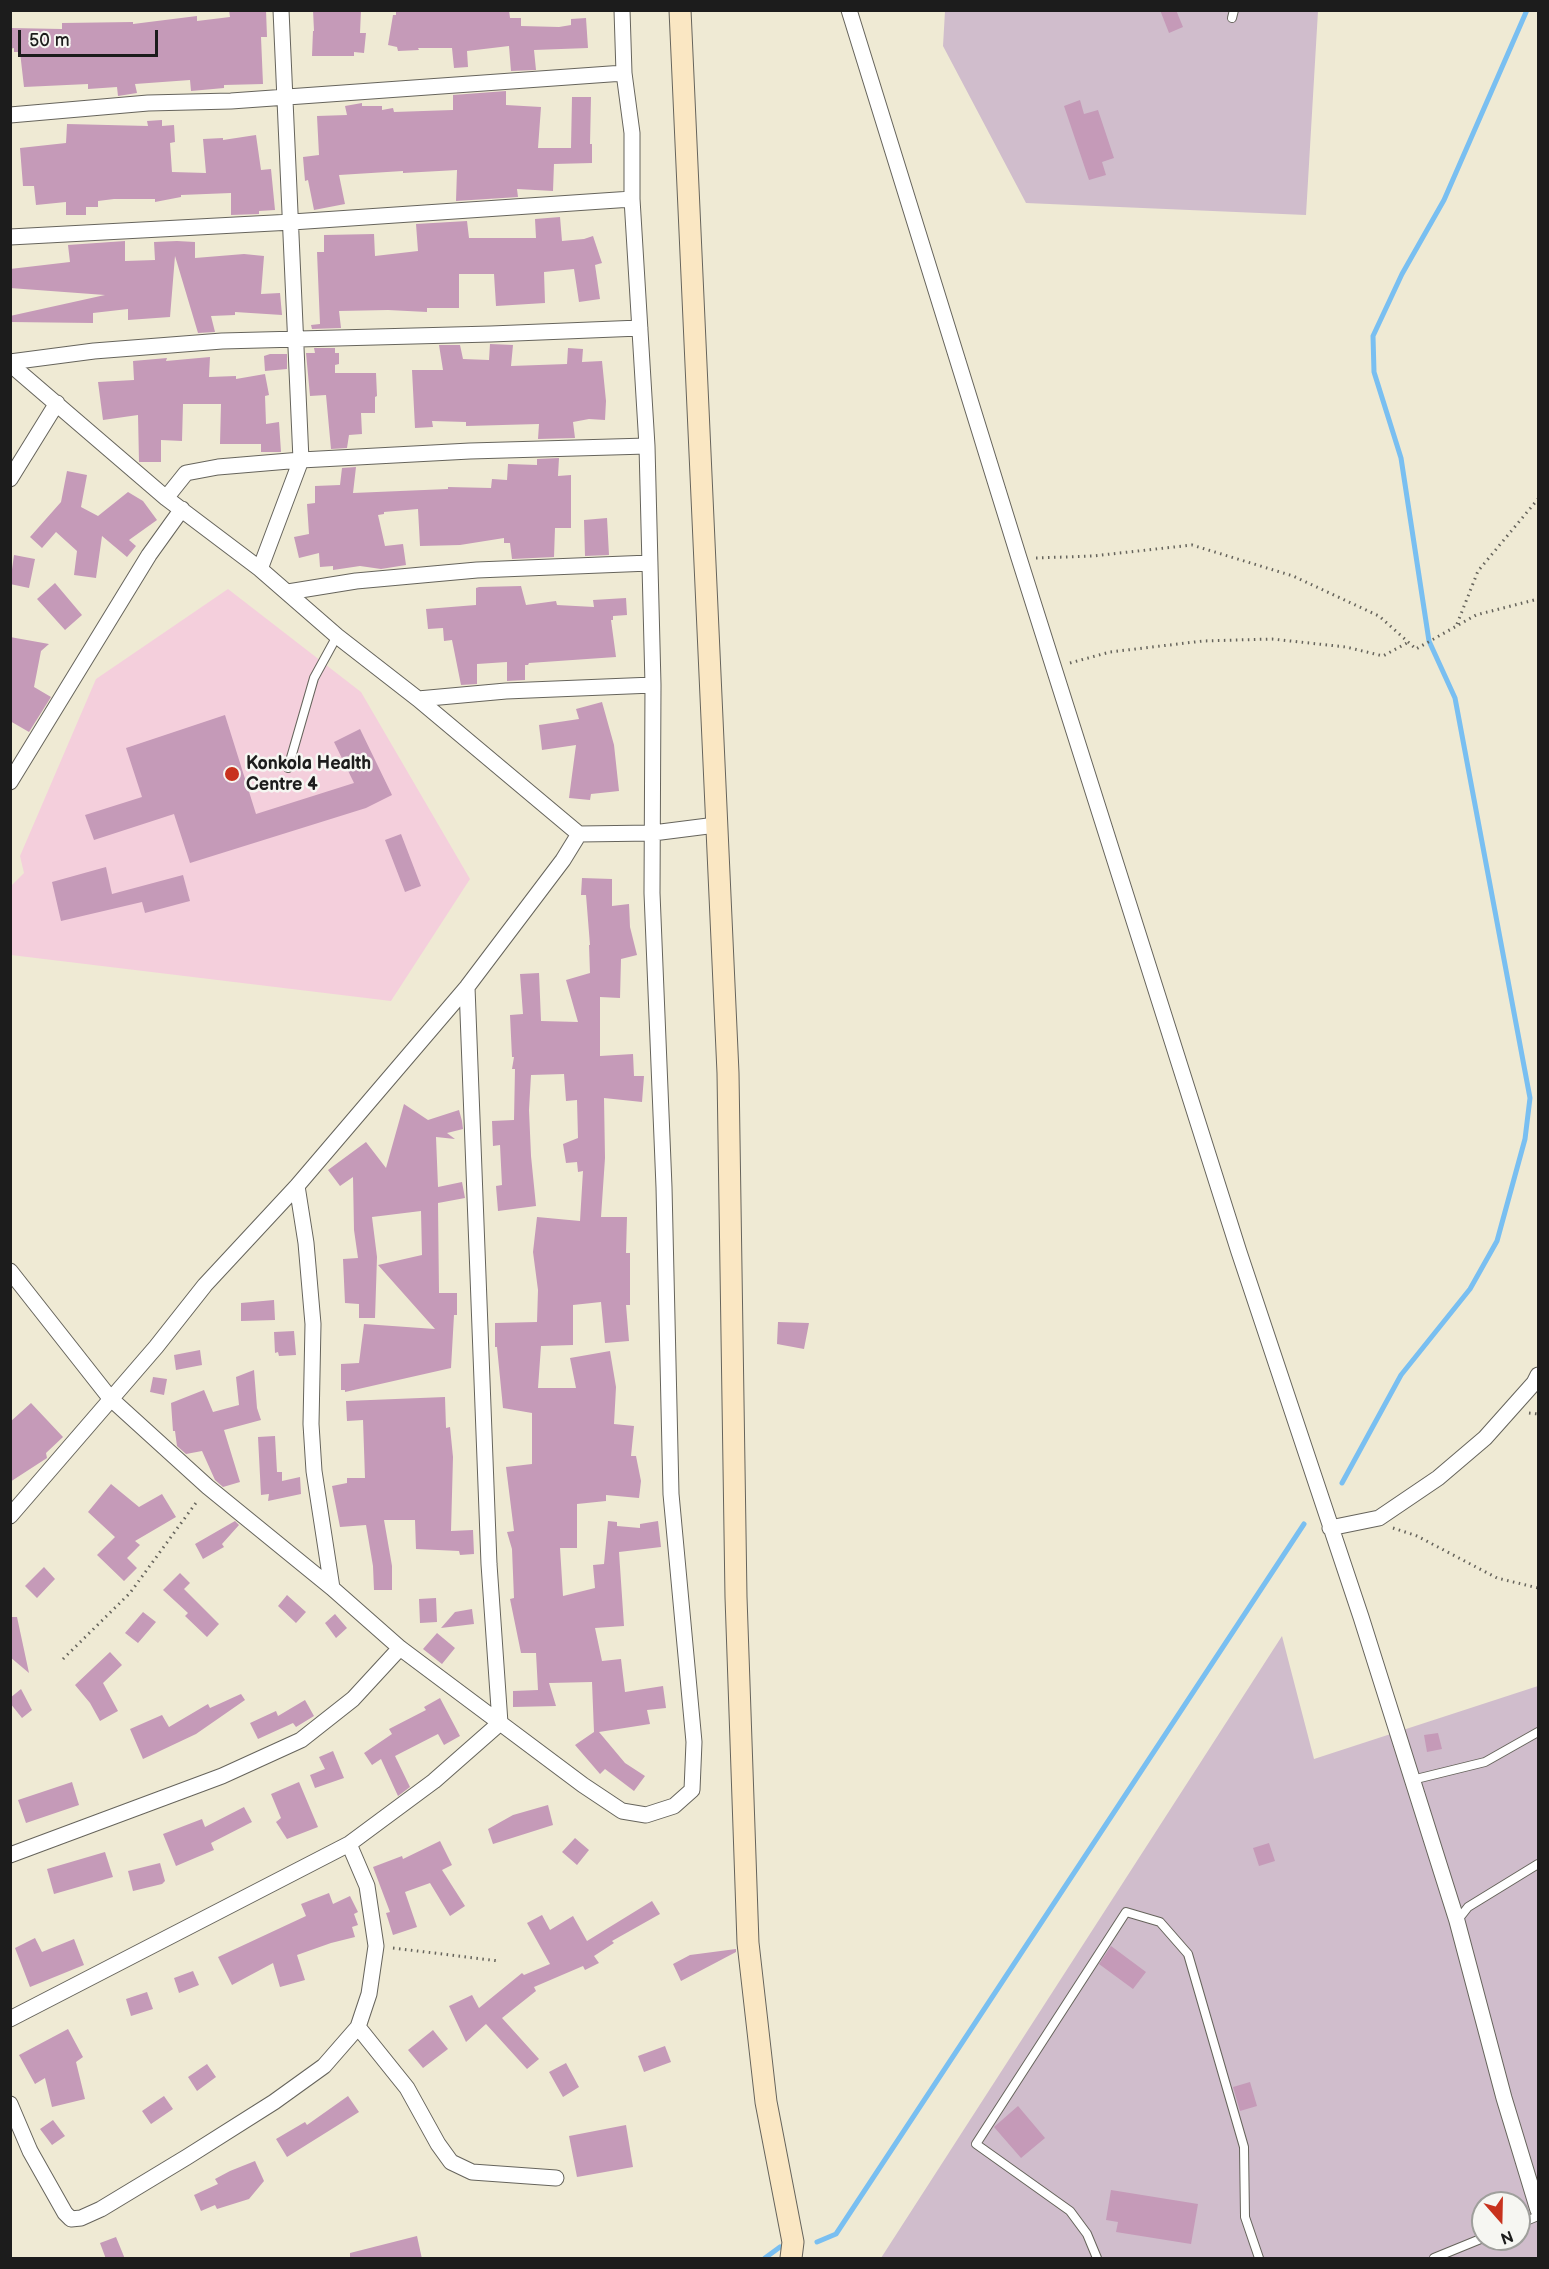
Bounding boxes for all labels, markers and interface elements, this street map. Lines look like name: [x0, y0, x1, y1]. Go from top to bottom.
scale bar: [21, 18, 160, 56]
text: 50 m: [29, 30, 70, 51]
place label: Konkola Health Centre 4: [246, 753, 371, 795]
marker: Konkola Health Centre 4: [223, 765, 241, 783]
north arrow: [1471, 2191, 1531, 2251]
text: N: [1498, 2226, 1516, 2247]

